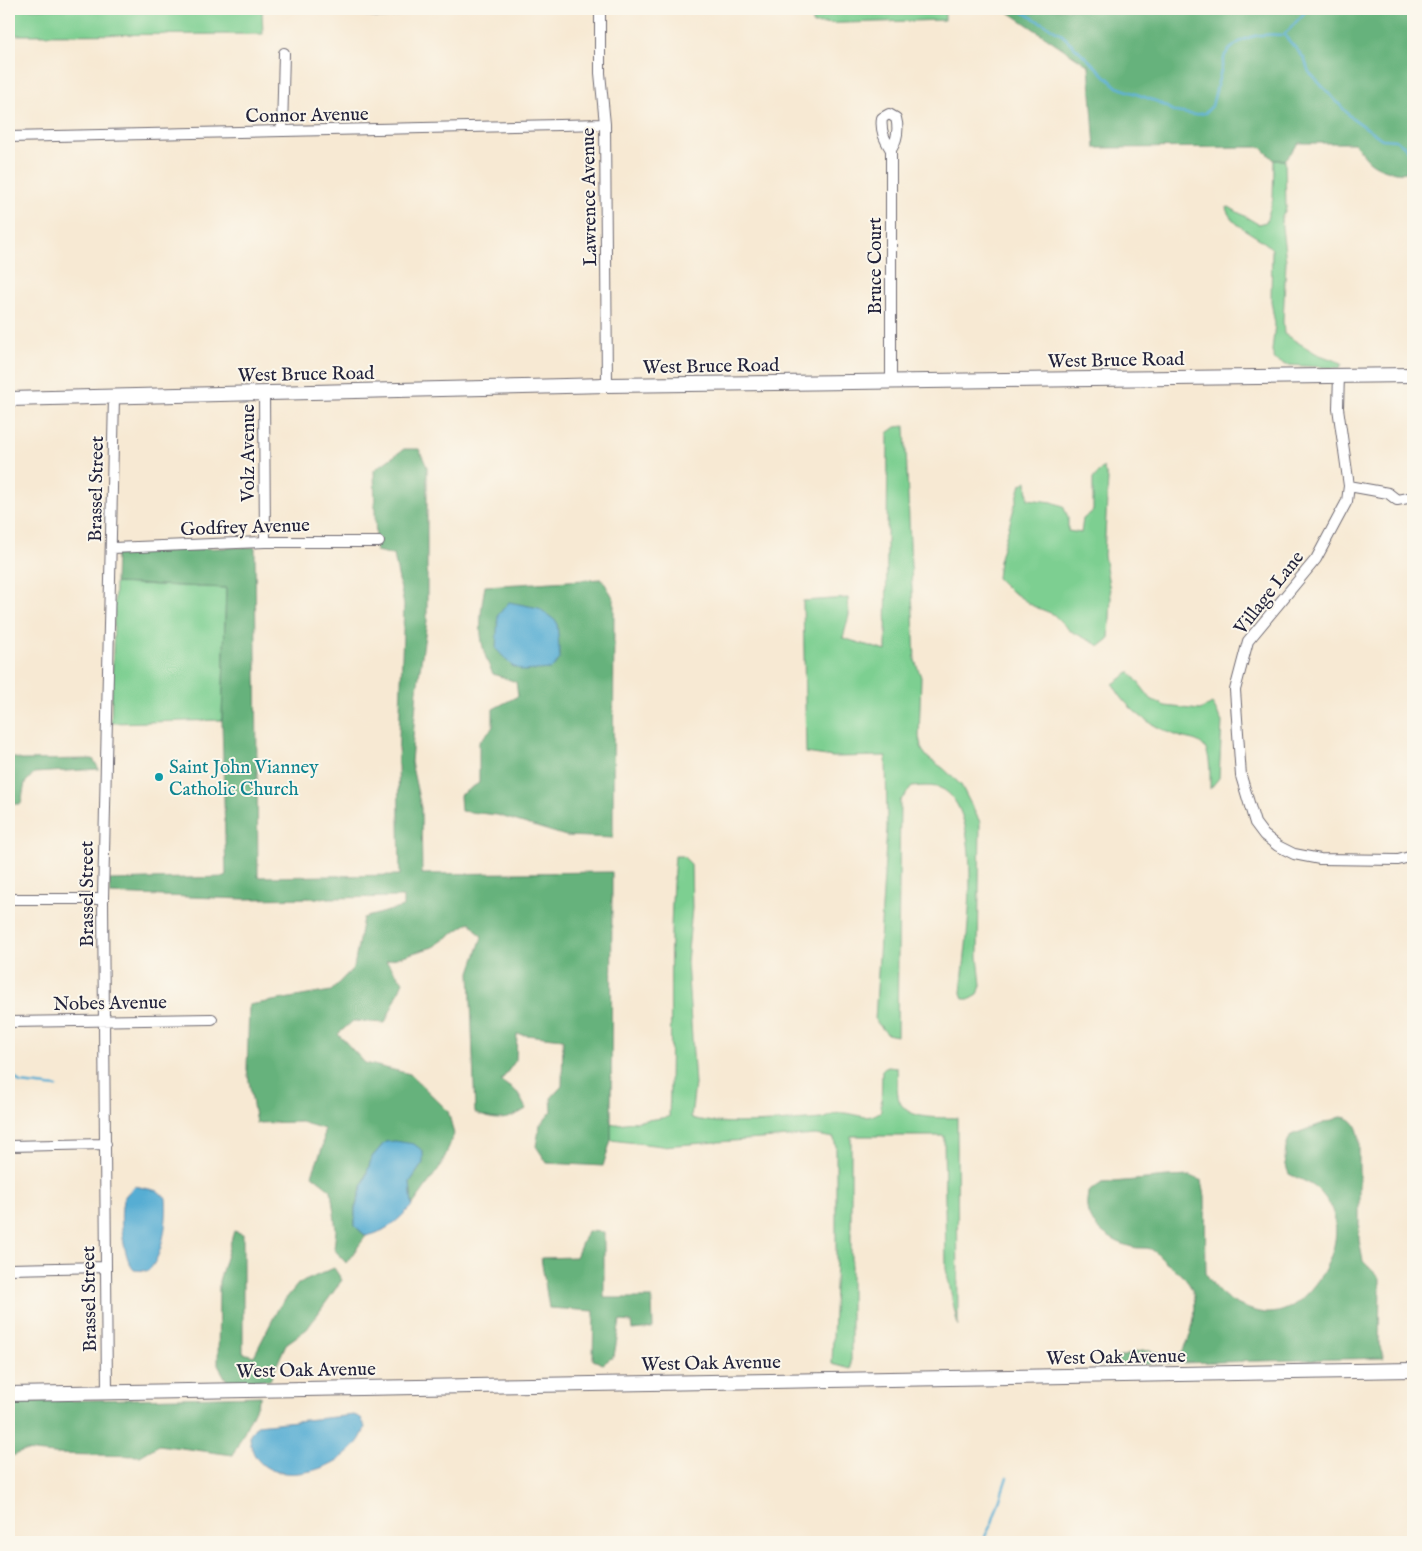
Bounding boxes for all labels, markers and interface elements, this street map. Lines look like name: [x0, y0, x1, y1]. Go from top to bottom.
street label: Connor Avenue: [245, 103, 369, 129]
street label: Lawrence Avenue: [577, 127, 603, 267]
street label: Bruce Court: [864, 217, 888, 315]
street label: West Bruce Road: [1048, 348, 1185, 374]
street label: West Bruce Road: [643, 354, 780, 380]
street label: West Bruce Road: [238, 362, 375, 388]
street label: Volz Avenue: [237, 404, 261, 503]
street label: Brassel Street: [84, 435, 110, 542]
street label: Godfrey Avenue: [180, 514, 311, 542]
street label: Village Lane: [1229, 546, 1310, 641]
place label: Saint John Vianney Catholic Church: [169, 756, 319, 802]
marker: Saint John Vianney Catholic Church: [153, 771, 165, 783]
street label: Brassel Street: [76, 840, 100, 947]
street label: Nobes Avenue: [53, 991, 167, 1017]
street label: Brassel Street: [77, 1245, 103, 1352]
street label: West Oak Avenue: [1046, 1345, 1186, 1371]
street label: West Oak Avenue: [641, 1351, 781, 1377]
street label: West Oak Avenue: [236, 1358, 376, 1384]

